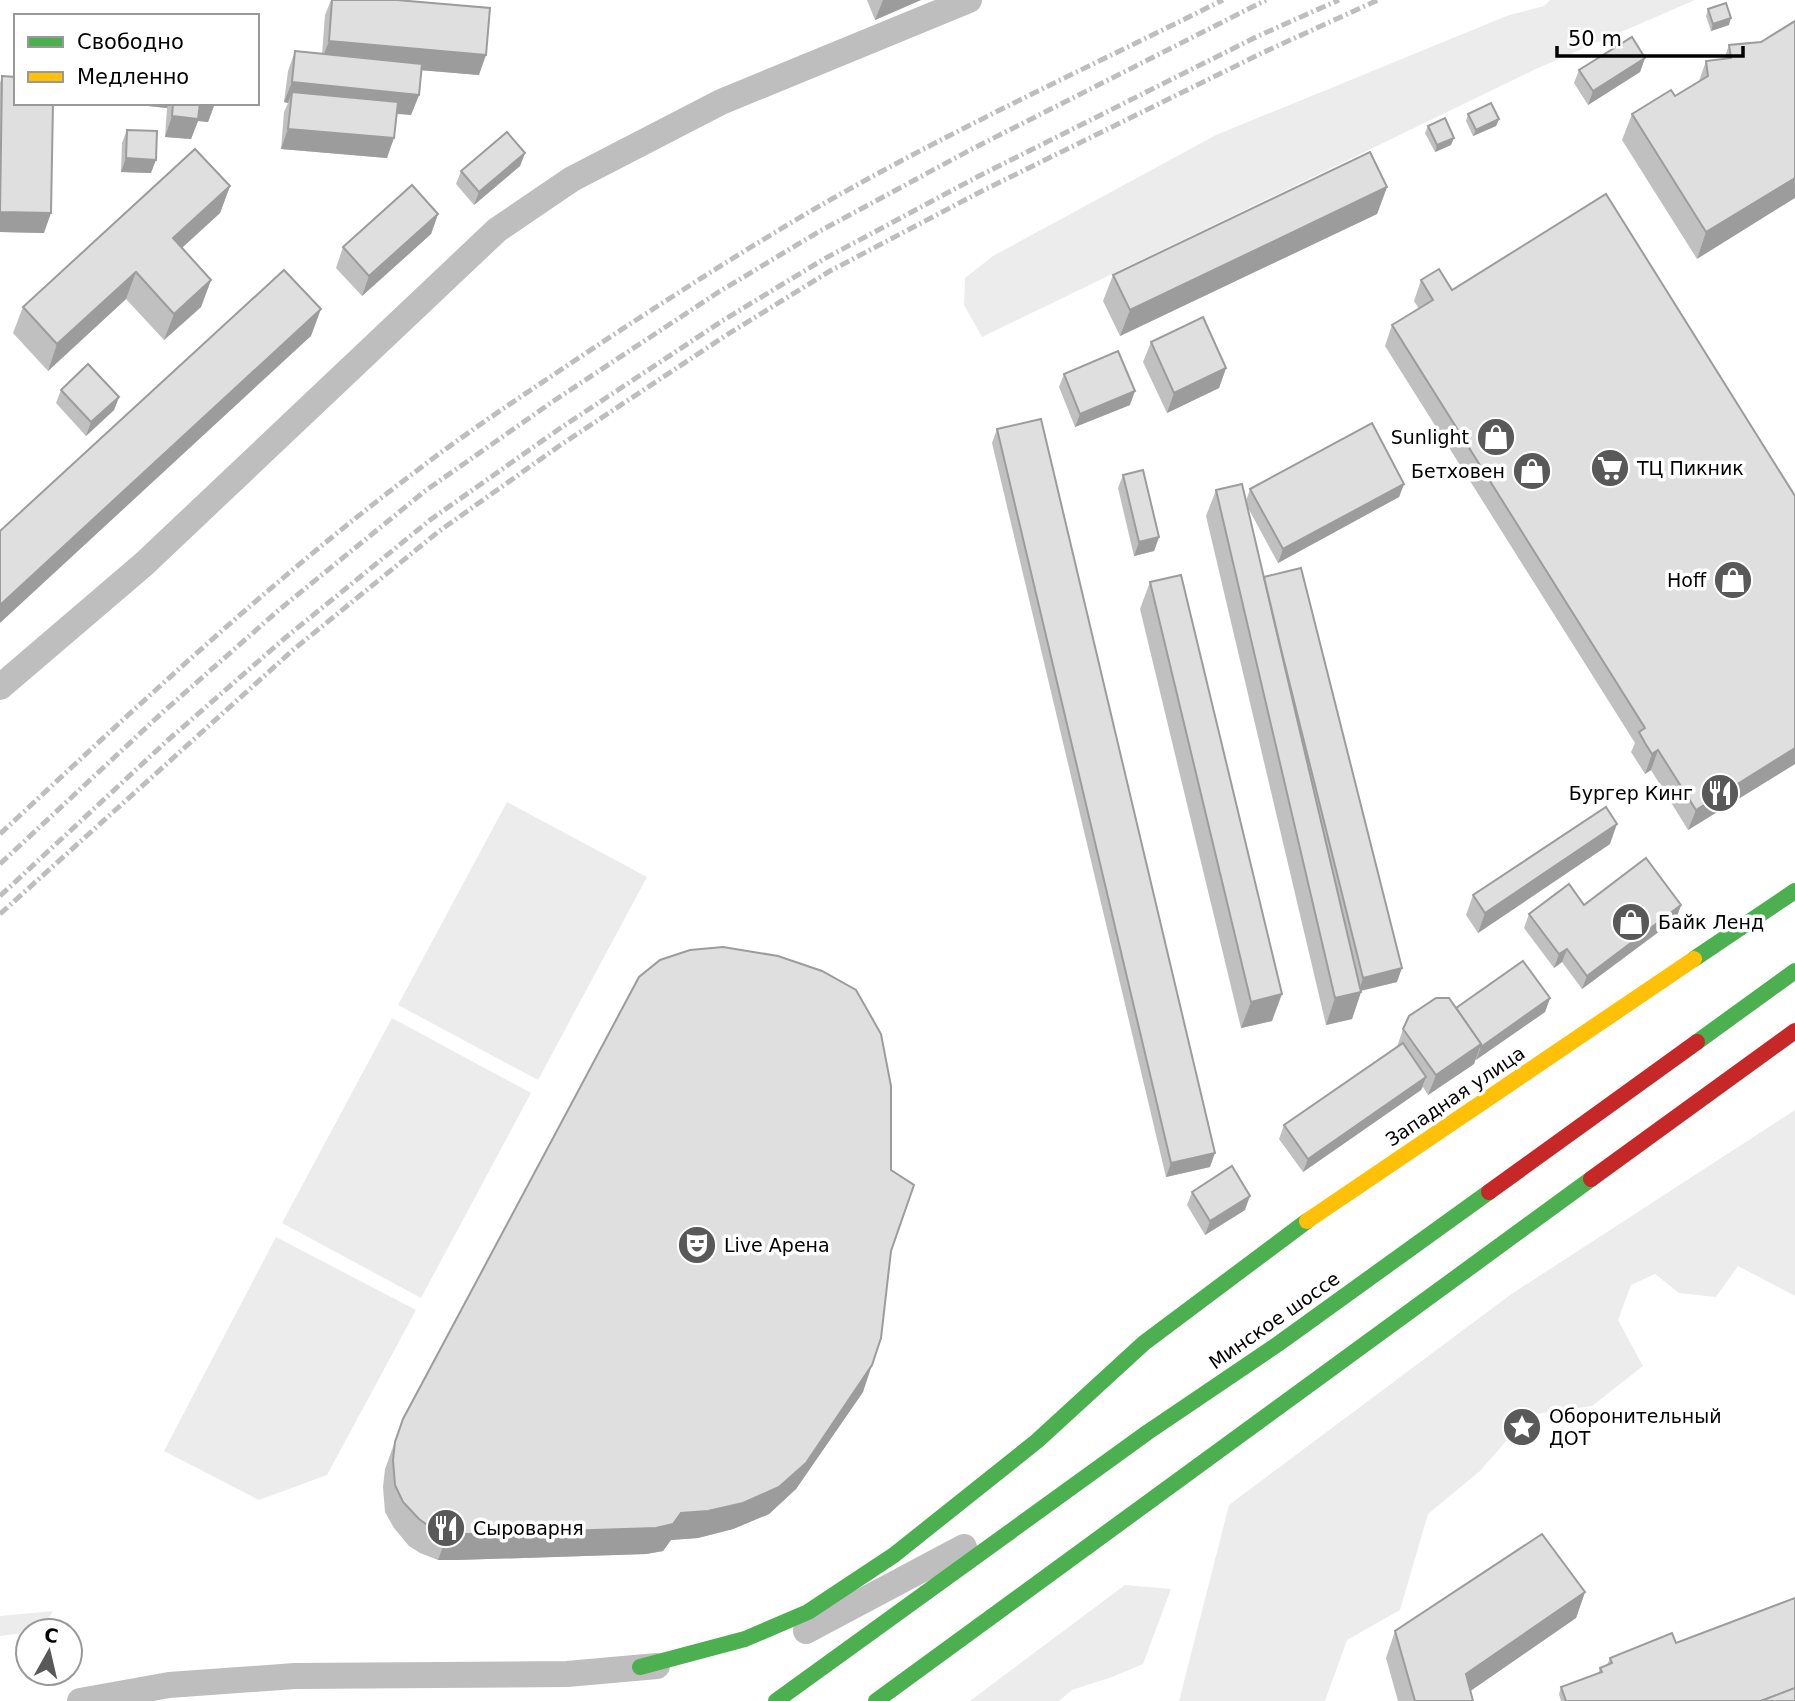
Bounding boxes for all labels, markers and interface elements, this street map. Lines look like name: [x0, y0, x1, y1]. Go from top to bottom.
legend: [14, 14, 259, 105]
scale bar: [1557, 14, 1742, 58]
text: 50 m: [1568, 27, 1622, 51]
text: Свободно: [77, 30, 184, 54]
text: Медленно: [77, 65, 189, 89]
shop icon: Sunlight: [1475, 416, 1517, 458]
place label: Sunlight: [1391, 426, 1469, 448]
supermarket icon: ТЦ Пикник: [1589, 447, 1631, 489]
shop icon: Бетховен: [1511, 450, 1553, 492]
place label: ТЦ Пикник: [1636, 457, 1744, 479]
place label: Бетховен: [1411, 460, 1505, 482]
shop icon: Hoff: [1712, 559, 1754, 601]
place label: Hoff: [1667, 569, 1707, 591]
restaurant icon: Бургер Кинг: [1699, 772, 1741, 814]
place label: Бургер Кинг: [1569, 782, 1693, 804]
shop icon: Байк Ленд: [1610, 901, 1652, 943]
place label: Байк Ленд: [1658, 911, 1764, 933]
street label: Западная улица: [1381, 1041, 1529, 1151]
theatre icon: Live Арена: [676, 1224, 718, 1266]
place label: Live Арена: [724, 1234, 830, 1256]
street label: Минское шоссе: [1205, 1267, 1343, 1373]
place label: Оборонительный ДОТ: [1549, 1405, 1722, 1449]
place icon: Оборонительный ДОТ: [1501, 1406, 1543, 1448]
restaurant icon: Сыроварня: [425, 1507, 467, 1549]
place label: Сыроварня: [473, 1517, 584, 1539]
north arrow: [14, 1617, 84, 1687]
text: С: [43, 1623, 60, 1647]

